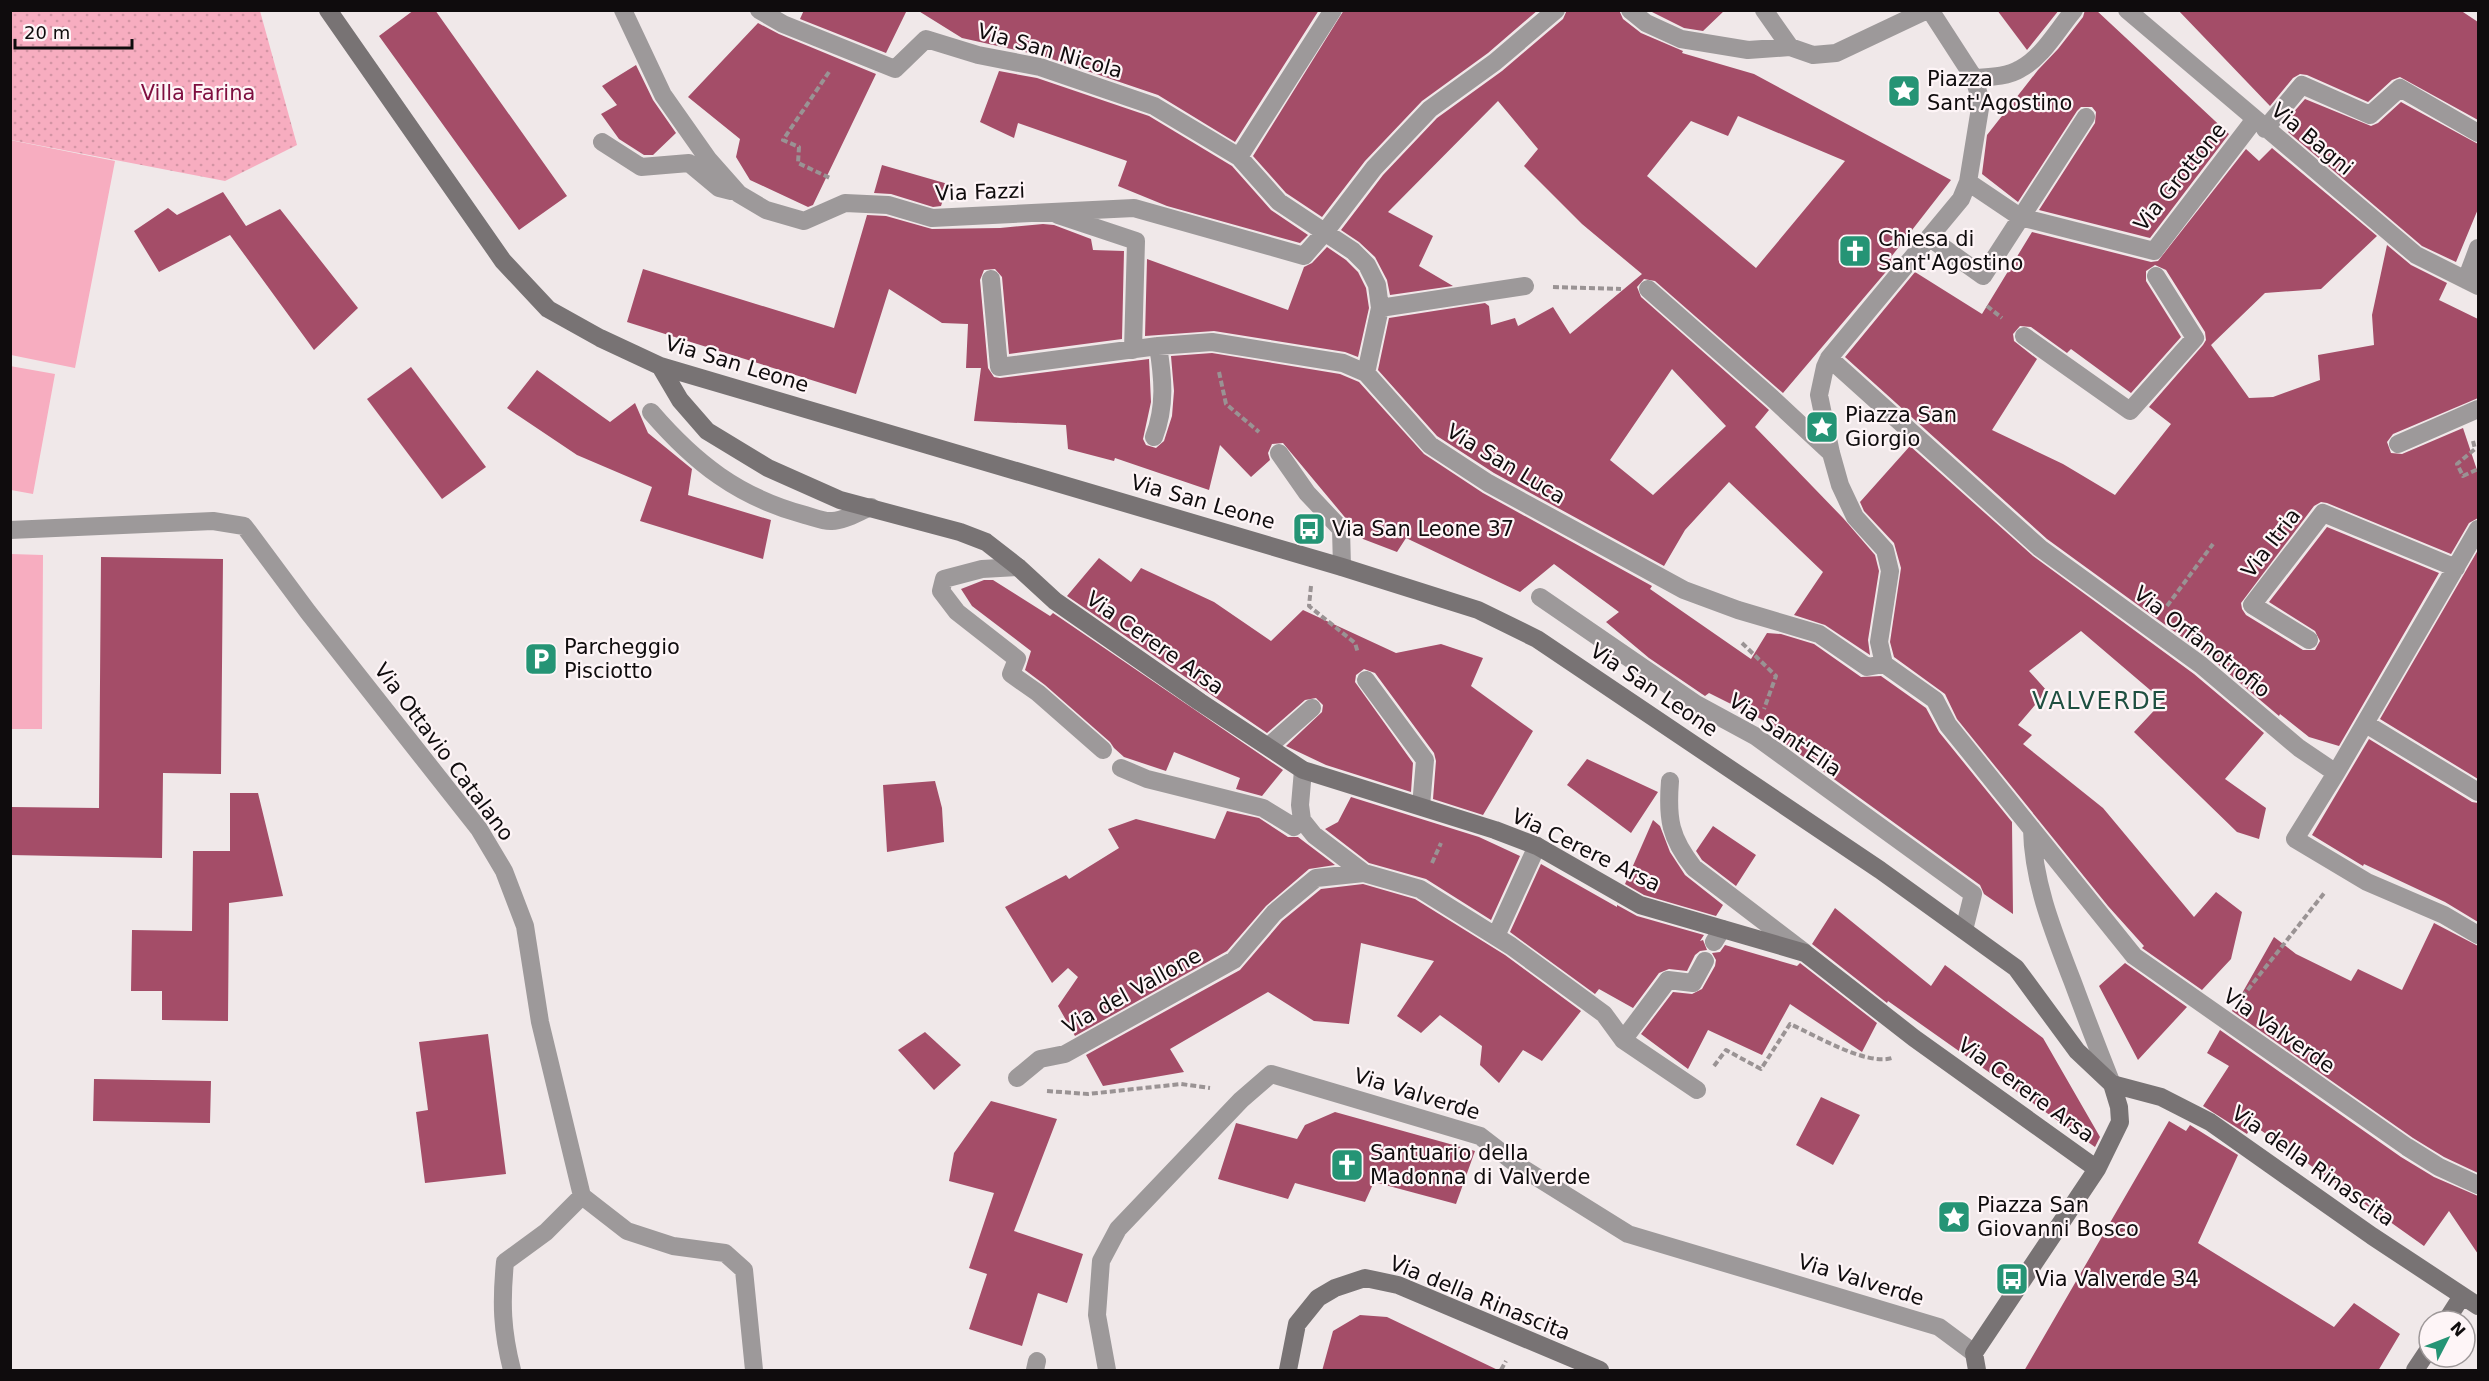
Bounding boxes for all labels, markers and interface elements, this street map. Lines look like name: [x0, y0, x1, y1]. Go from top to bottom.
scale bar: [15, 12, 132, 50]
street label: Via San Nicola: [975, 19, 1125, 83]
text: 20 m: [24, 22, 70, 43]
place label: Piazza Sant'Agostino: [1927, 67, 2072, 115]
place icon: Piazza Sant'Agostino: [1886, 73, 1922, 109]
park label: Villa Farina: [141, 81, 255, 105]
street label: Via Bagni: [2266, 98, 2358, 180]
street label: Via Grottone: [2129, 118, 2231, 236]
street label: Via Fazzi: [935, 178, 1025, 206]
place label: Chiesa di Sant'Agostino: [1878, 227, 2023, 275]
church icon: Chiesa di Sant'Agostino: [1837, 233, 1873, 269]
street label: Via San Leone: [662, 331, 812, 397]
place label: Piazza San Giorgio: [1845, 403, 1957, 451]
place icon: Piazza San Giorgio: [1804, 409, 1840, 445]
street label: Via San Luca: [1442, 419, 1570, 509]
street label: Via San Leone: [1128, 470, 1278, 534]
street label: Via Itria: [2237, 504, 2305, 582]
bus stop icon: Via San Leone 37: [1291, 511, 1327, 547]
place label: Via San Leone 37: [1332, 517, 1514, 541]
street label: Via Orfanotrofio: [2129, 581, 2275, 703]
street label: Via Cerere Arsa: [1082, 587, 1228, 699]
place label: Parcheggio Pisciotto: [564, 635, 680, 683]
street label: Via San Leone: [1586, 638, 1722, 742]
parking icon: Parcheggio Pisciotto: [523, 641, 559, 677]
street label: Via Ottavio Catalano: [369, 658, 519, 846]
district label: VALVERDE: [2032, 687, 2168, 715]
street label: Via Sant'Elia: [1724, 689, 1846, 781]
street label: Via Cerere Arsa: [1508, 804, 1664, 896]
street label: Via del Vallone: [1059, 943, 1205, 1039]
street label: Via Valverde: [2219, 984, 2339, 1078]
street label: Via Cerere Arsa: [1953, 1033, 2099, 1147]
street label: Via Valverde: [1351, 1063, 1483, 1125]
street label: Via della Rinascita: [2227, 1101, 2399, 1231]
place label: Santuario della Madonna di Valverde: [1370, 1141, 1590, 1189]
church icon: Santuario della Madonna di Valverde: [1329, 1147, 1365, 1183]
place label: Piazza San Giovanni Bosco: [1977, 1193, 2139, 1241]
place icon: Piazza San Giovanni Bosco: [1936, 1199, 1972, 1235]
street label: Via Valverde: [1795, 1249, 1927, 1311]
street label: Via della Rinascita: [1386, 1251, 1574, 1345]
bus stop icon: Via Valverde 34: [1994, 1261, 2030, 1297]
place label: Via Valverde 34: [2035, 1267, 2199, 1291]
north arrow: [2417, 1309, 2477, 1369]
text: N: [2446, 1318, 2469, 1341]

